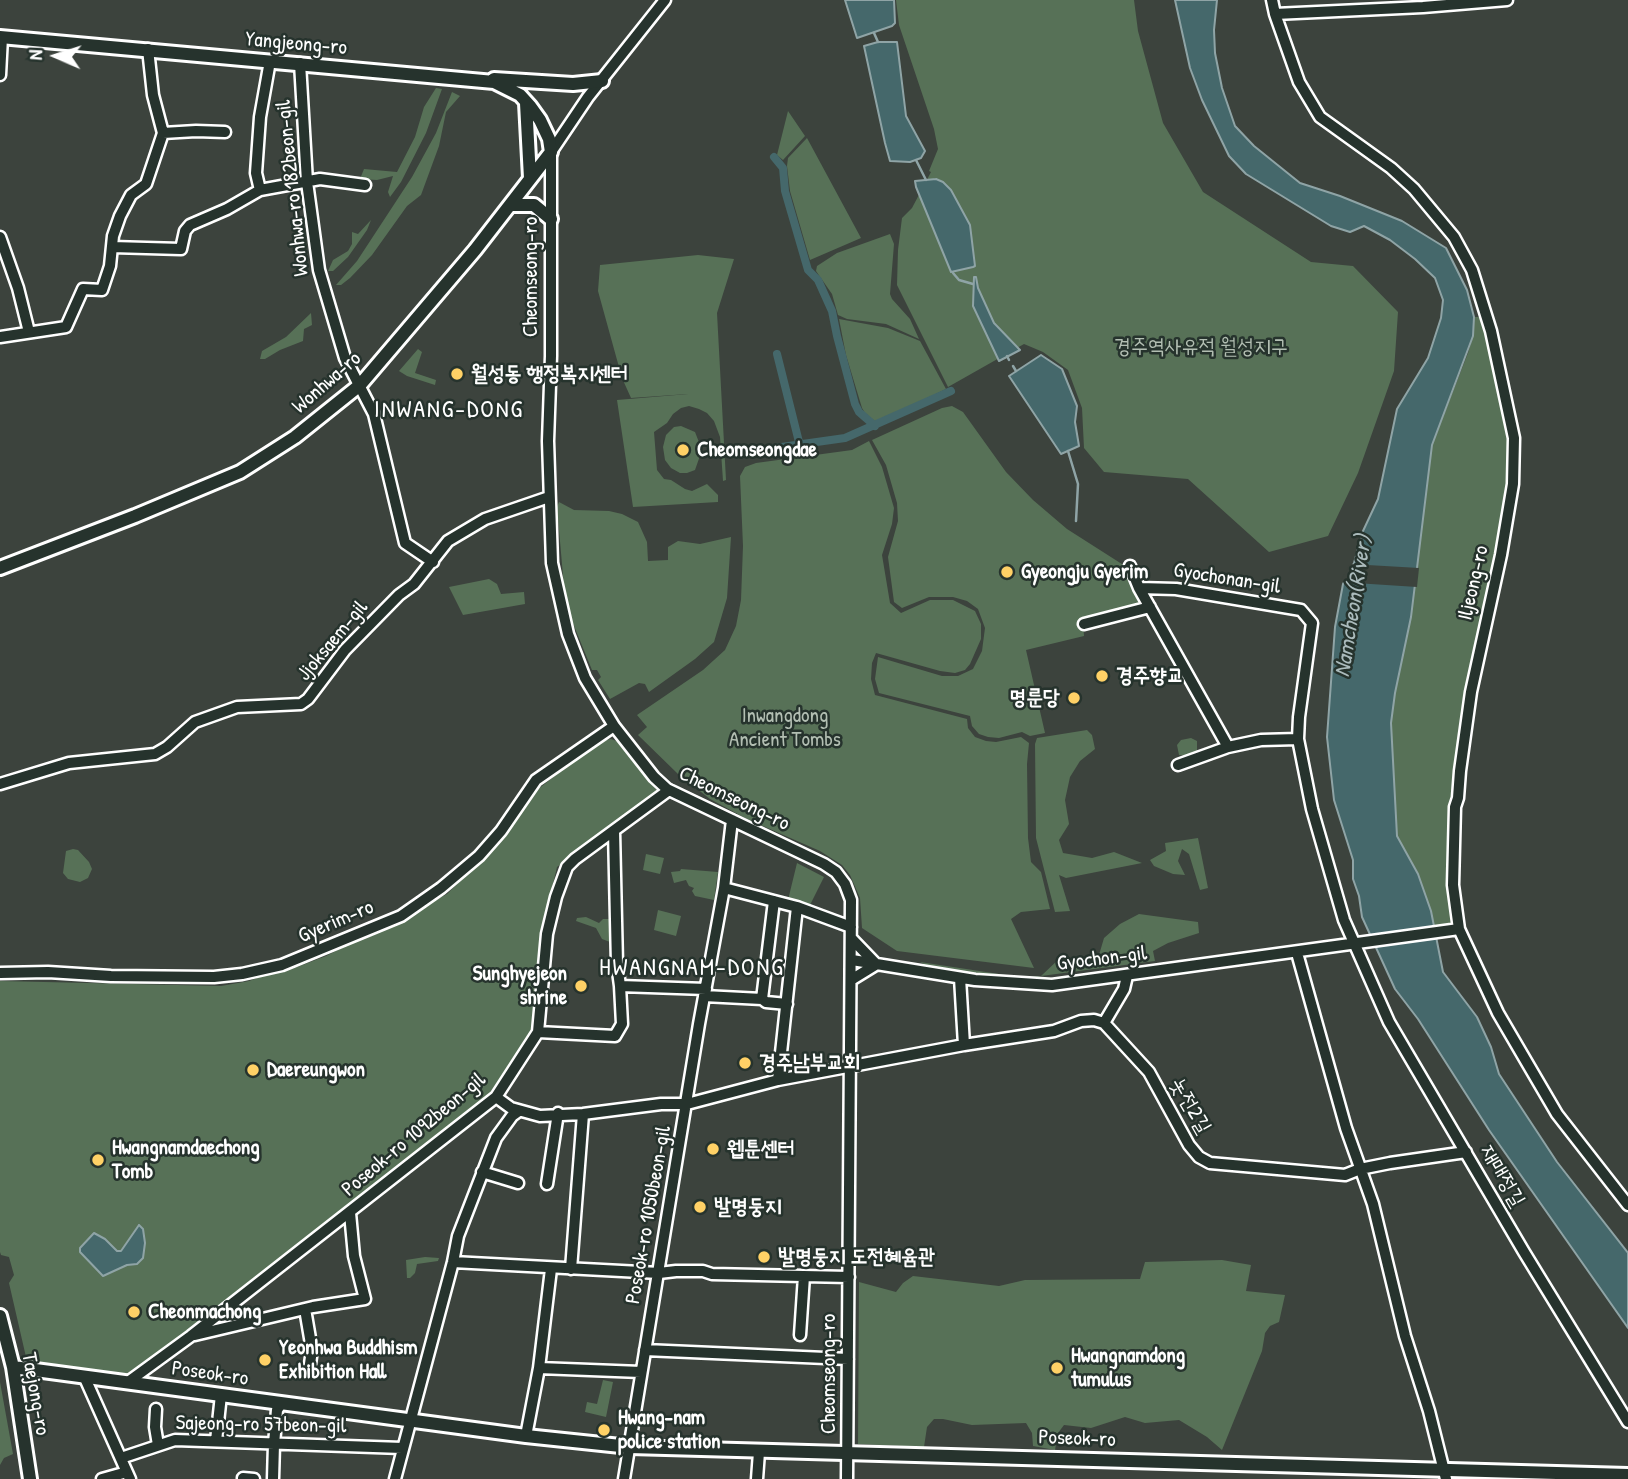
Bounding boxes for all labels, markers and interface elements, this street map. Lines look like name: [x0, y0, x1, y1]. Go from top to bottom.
north arrow: [21, 21, 91, 91]
street label: Yangjeong-ro: [244, 27, 348, 61]
text: N: [22, 49, 48, 61]
street label: Wonhwa-ro 182beon-gil: [271, 99, 315, 277]
street label: Cheomseong-ro: [518, 217, 544, 337]
park label: 경주역사유적 월성지구: [1114, 334, 1288, 360]
street label: Wonhwa-ro: [288, 346, 366, 420]
place label: 월성동 행정복지센터: [471, 361, 628, 387]
marker: 월성동 행정복지센터: [449, 366, 465, 382]
district label: INWANG-DONG: [375, 397, 523, 425]
place label: Cheomseongdae: [697, 437, 817, 463]
marker: Cheomseongdae: [675, 442, 691, 458]
water label: Namcheon(River): [1329, 533, 1379, 679]
street label: Iljeong-ro: [1453, 543, 1495, 623]
street label: Gyochonan-gil: [1172, 558, 1282, 600]
place label: Gyeongju Gyerim: [1021, 559, 1148, 585]
marker: Gyeongju Gyerim: [999, 564, 1015, 580]
street label: Jjoksaem-gil: [292, 596, 374, 686]
place label: 경주향교: [1116, 663, 1184, 689]
marker: 경주향교: [1094, 668, 1110, 684]
place label: 명룬당: [1009, 685, 1060, 711]
marker: 명룬당: [1066, 690, 1082, 706]
park label: Inwangdong Ancient Tombs: [729, 703, 841, 753]
street label: Cheomseong-ro: [674, 761, 794, 837]
street label: Gyerim-ro: [295, 895, 377, 949]
street label: Gyochon-gil: [1056, 941, 1148, 977]
district label: HWANGNAM-DONG: [601, 955, 783, 983]
place label: Sunghyejeon shrine: [473, 961, 567, 1011]
marker: Sunghyejeon shrine: [573, 978, 589, 994]
place label: 경주남부교회: [759, 1050, 860, 1076]
marker: 경주남부교회: [737, 1055, 753, 1071]
place label: Daereungwon: [267, 1057, 365, 1083]
marker: Daereungwon: [245, 1062, 261, 1078]
street label: Poseok-ro 1092beon-gil: [337, 1068, 491, 1202]
street label: 놋전2길: [1164, 1073, 1216, 1139]
street label: Poseok-ro 1050beon-gil: [621, 1124, 677, 1306]
place label: Hwangnamdaechong Tomb: [112, 1135, 260, 1185]
place label: 웹툰센터: [727, 1136, 795, 1162]
street label: 재매정길: [1474, 1140, 1530, 1212]
marker: 웹툰센터: [705, 1141, 721, 1157]
marker: Hwangnamdaechong Tomb: [90, 1152, 106, 1168]
place label: 발명둥지: [714, 1194, 782, 1220]
marker: 발명둥지: [692, 1199, 708, 1215]
place label: 발명둥지 도전혜윰관: [778, 1244, 935, 1270]
marker: 발명둥지 도전혜윰관: [756, 1249, 772, 1265]
place label: Cheonmachong: [148, 1299, 261, 1325]
marker: Cheonmachong: [126, 1304, 142, 1320]
street label: Cheomseong-ro: [816, 1314, 842, 1434]
place label: Yeonhwa Buddhism Exhibition Hall: [279, 1335, 418, 1385]
place label: Hwangnamdong tumulus: [1071, 1343, 1185, 1393]
street label: Taejong-ro: [15, 1351, 55, 1437]
marker: Yeonhwa Buddhism Exhibition Hall: [257, 1352, 273, 1368]
street label: Poseok-ro: [170, 1356, 250, 1392]
marker: Hwangnamdong tumulus: [1049, 1360, 1065, 1376]
place label: Hwang-nam police station: [618, 1405, 721, 1455]
street label: Sajeong-ro 57beon-gil: [175, 1411, 347, 1439]
marker: Hwang-nam police station: [596, 1422, 612, 1438]
street label: Poseok-ro: [1038, 1425, 1116, 1453]

